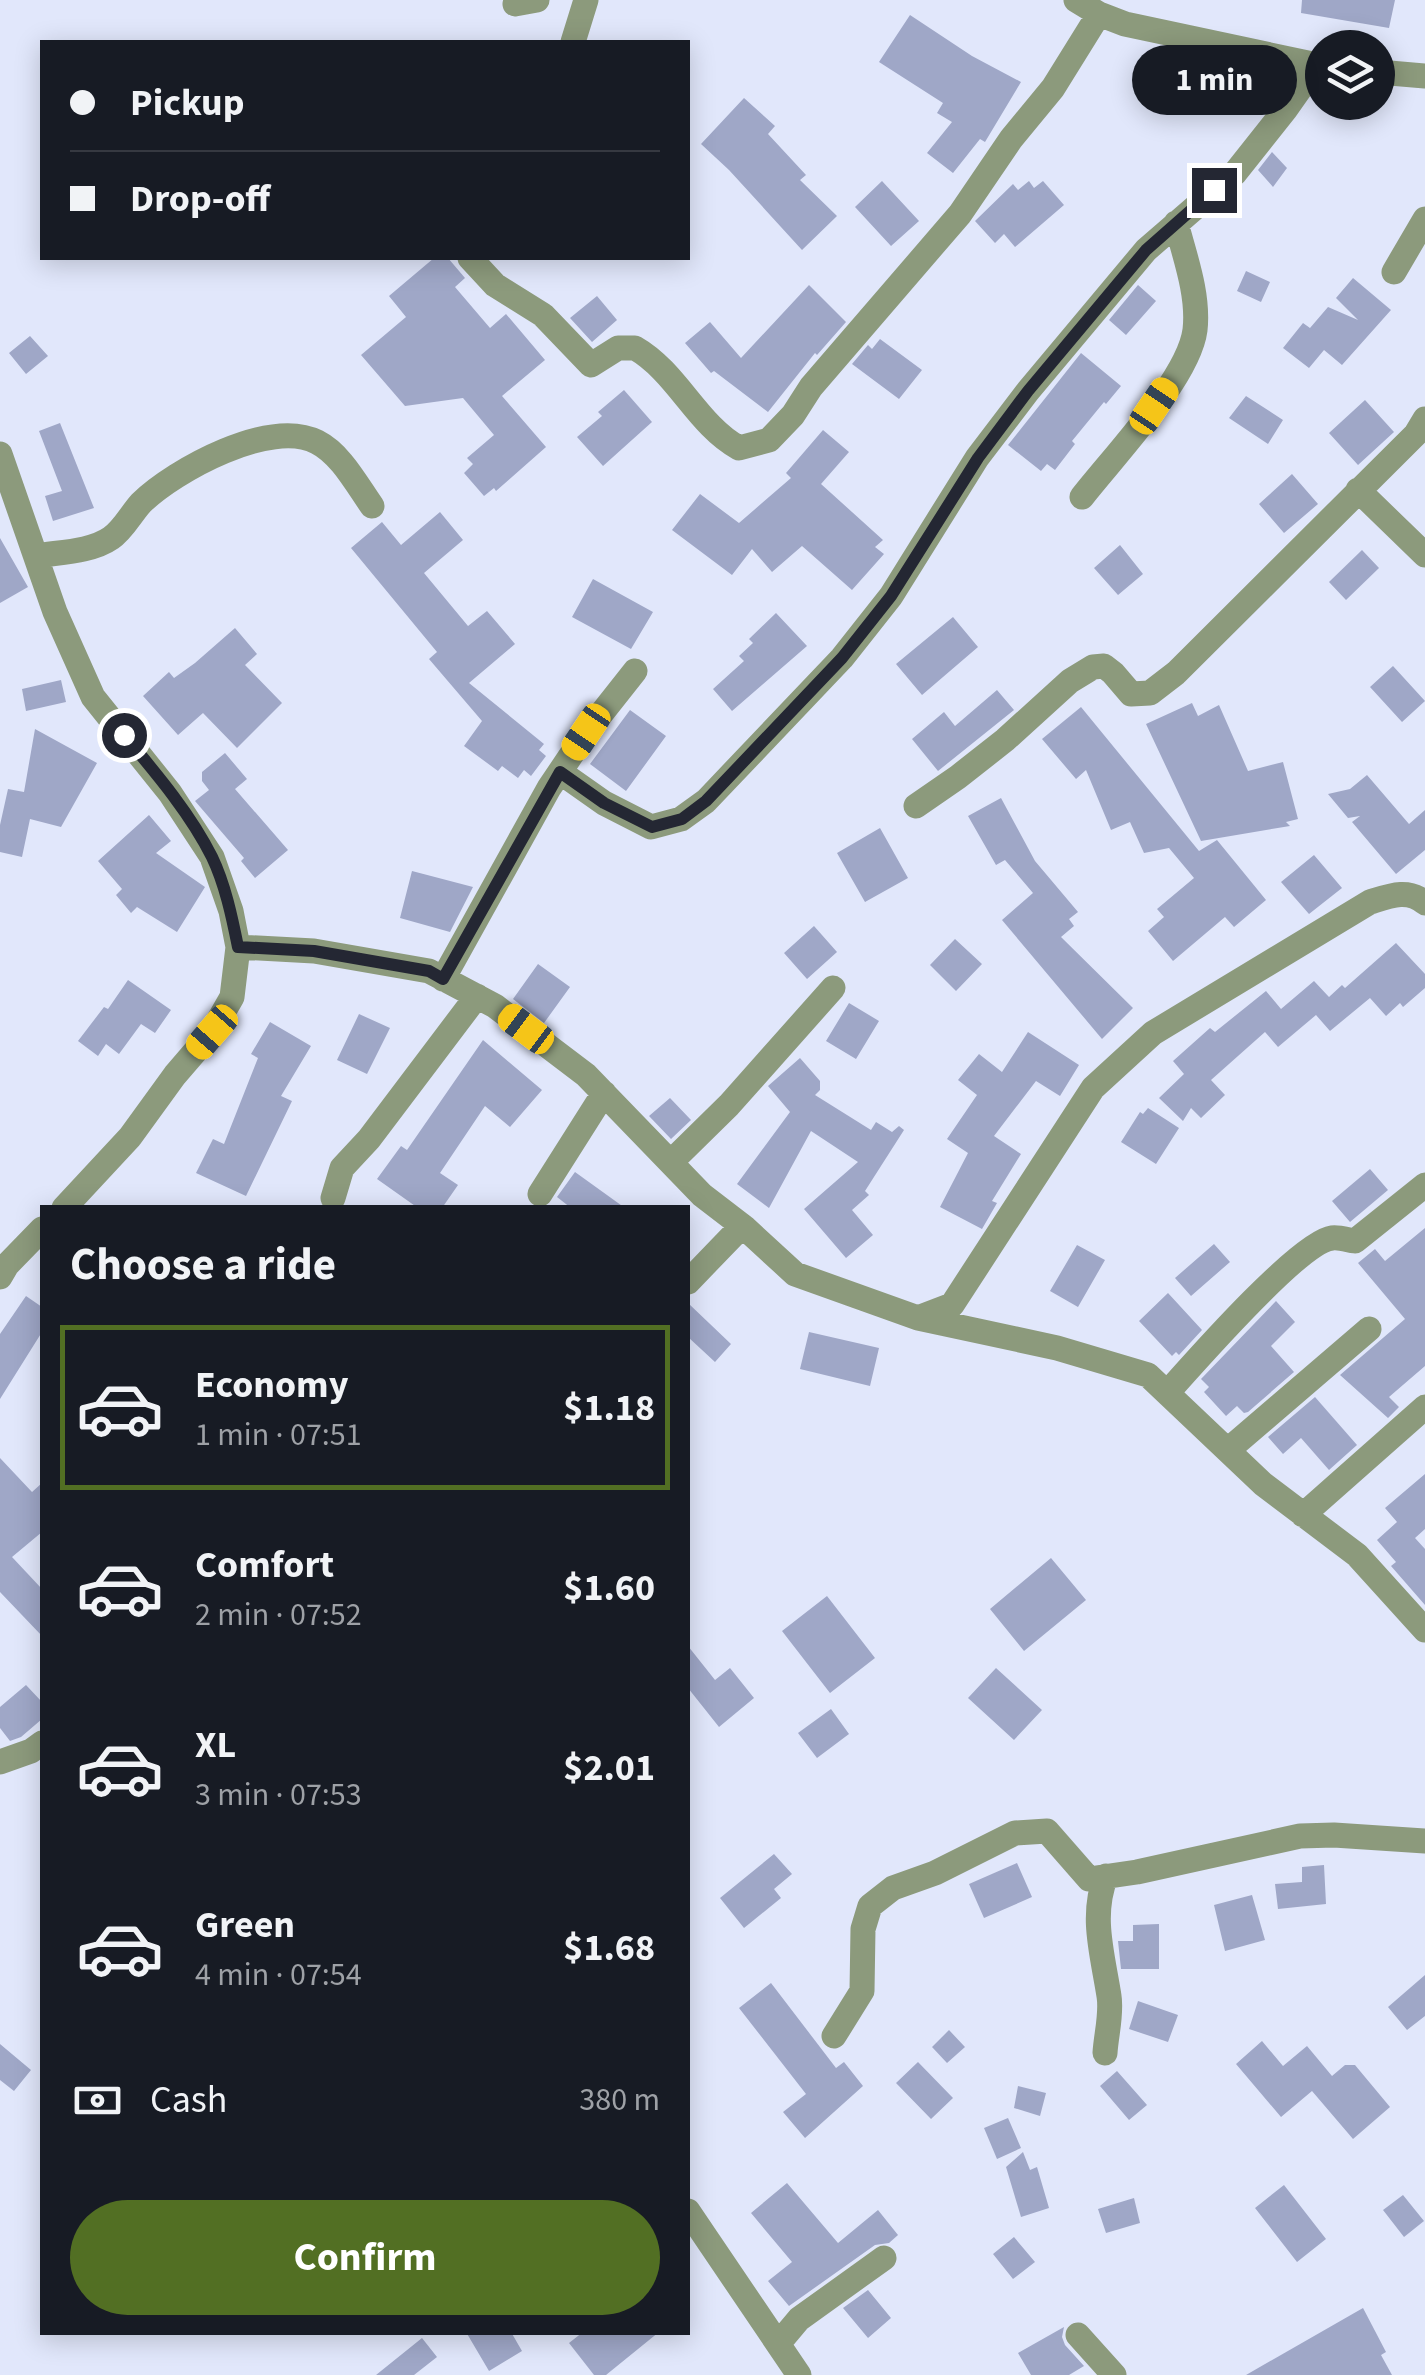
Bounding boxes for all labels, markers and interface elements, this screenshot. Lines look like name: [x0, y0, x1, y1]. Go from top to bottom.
map controls: [1305, 30, 1395, 120]
button: layers: [1305, 30, 1395, 120]
callout: 1 min: [1132, 45, 1296, 115]
text: 1 min: [1176, 57, 1253, 103]
text: Pickup: [130, 76, 244, 130]
route end: [1192, 168, 1237, 213]
text: Drop-off: [130, 172, 270, 226]
car: [1125, 373, 1183, 439]
car: [557, 699, 615, 765]
route start: [102, 713, 147, 758]
car: [493, 999, 559, 1059]
car: [181, 1000, 243, 1064]
text: Choose a ride: [70, 1233, 336, 1297]
text: Economy: [195, 1358, 348, 1412]
icon: car: [75, 1363, 165, 1453]
text: $1.18: [563, 1381, 655, 1435]
text: 1 min · 07:51: [195, 1412, 362, 1458]
text: Comfort: [195, 1538, 334, 1592]
icon: car: [75, 1543, 165, 1633]
text: $1.60: [563, 1561, 655, 1615]
text: 2 min · 07:52: [195, 1592, 362, 1638]
text: XL: [195, 1718, 236, 1772]
icon: car: [75, 1723, 165, 1813]
text: $2.01: [563, 1741, 655, 1795]
text: 3 min · 07:53: [195, 1772, 362, 1818]
text: Green: [195, 1898, 295, 1952]
icon: car: [75, 1903, 165, 1993]
text: $1.68: [563, 1921, 655, 1975]
text: 4 min · 07:54: [195, 1952, 362, 1998]
icon: cash: [70, 2073, 125, 2128]
text: Cash: [150, 2073, 227, 2127]
text: 380 m: [579, 2077, 660, 2123]
button: Confirm: [70, 2200, 660, 2315]

